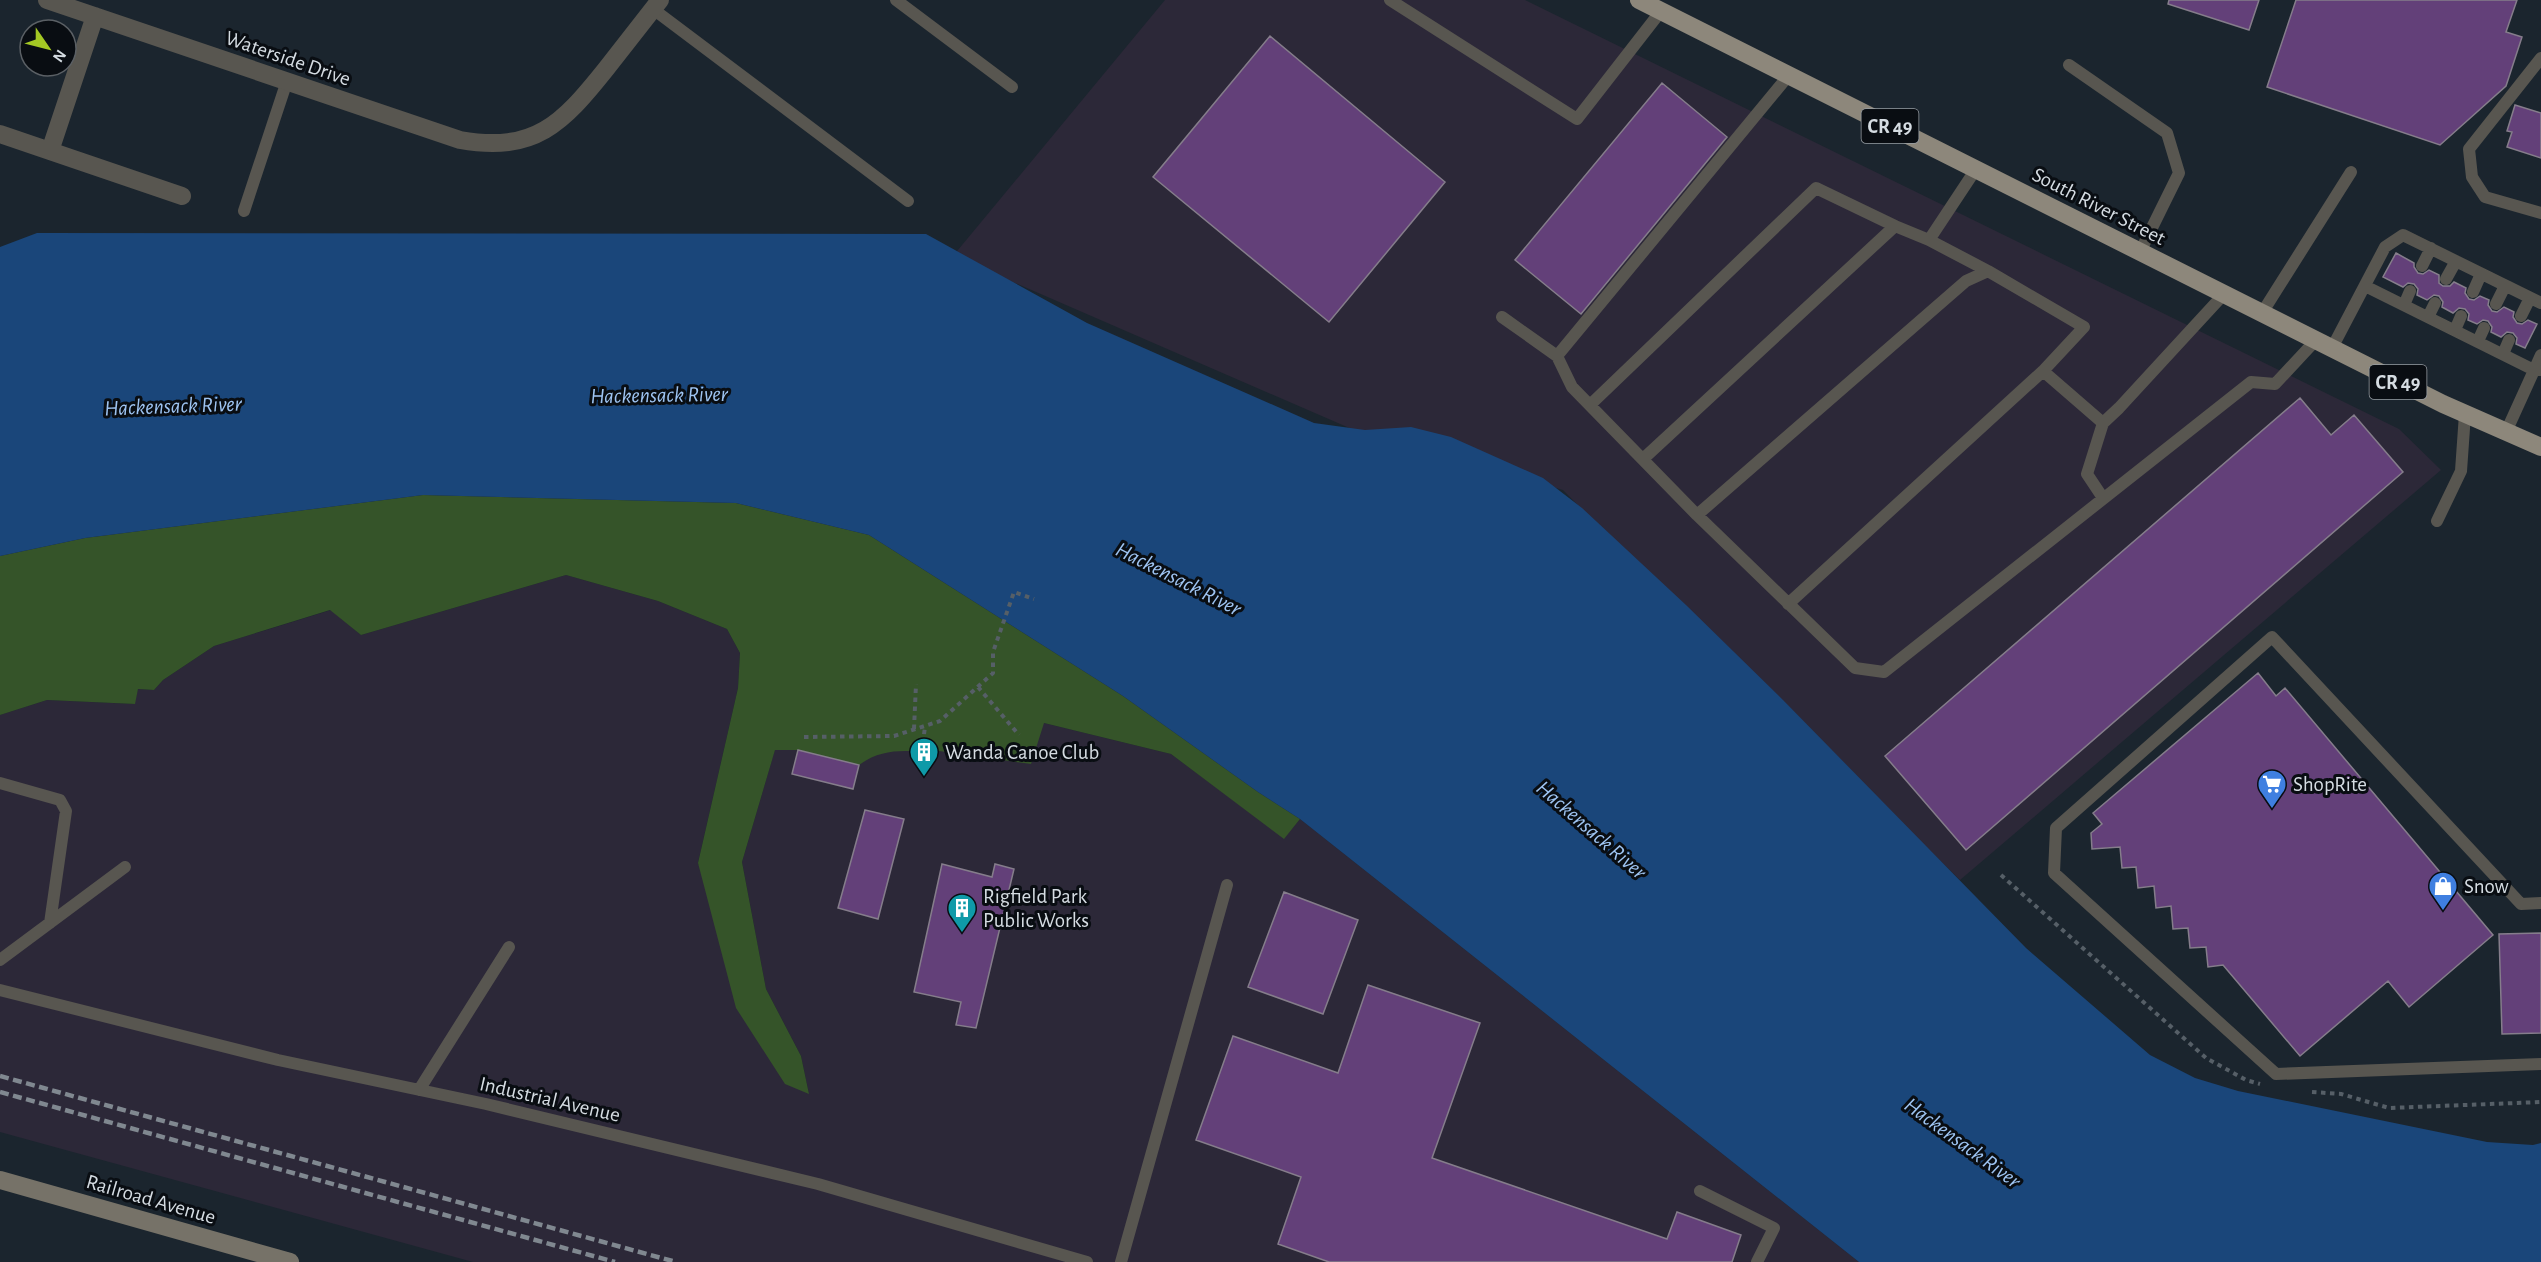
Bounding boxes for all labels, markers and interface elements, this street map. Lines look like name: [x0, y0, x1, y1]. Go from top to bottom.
north arrow: [18, 18, 78, 78]
street label: Waterside Drive: [223, 27, 353, 90]
text: N: [50, 47, 69, 65]
road number: CR 49: [1862, 109, 1918, 143]
street label: South River Street: [2029, 164, 2169, 249]
road number: CR 49: [2370, 365, 2426, 399]
water label: Hackensack River: [590, 383, 729, 407]
water label: Hackensack River: [104, 393, 243, 419]
water label: Hackensack River: [1112, 538, 1246, 620]
building icon: Wanda Canoe Club: [908, 736, 940, 778]
place label: Wanda Canoe Club: [945, 742, 1099, 763]
supermarket icon: ShopRite: [2256, 768, 2288, 810]
place label: ShopRite: [2293, 774, 2367, 795]
water label: Hackensack River: [1532, 776, 1651, 884]
shop icon: Snow: [2427, 870, 2459, 912]
place label: Snow: [2464, 876, 2509, 897]
place label: Rigfield Park Public Works: [983, 886, 1089, 931]
building icon: Rigfield Park Public Works: [946, 892, 978, 934]
street label: Industrial Avenue: [477, 1073, 622, 1126]
water label: Hackensack River: [1900, 1093, 2025, 1193]
street label: Railroad Avenue: [84, 1171, 218, 1228]

